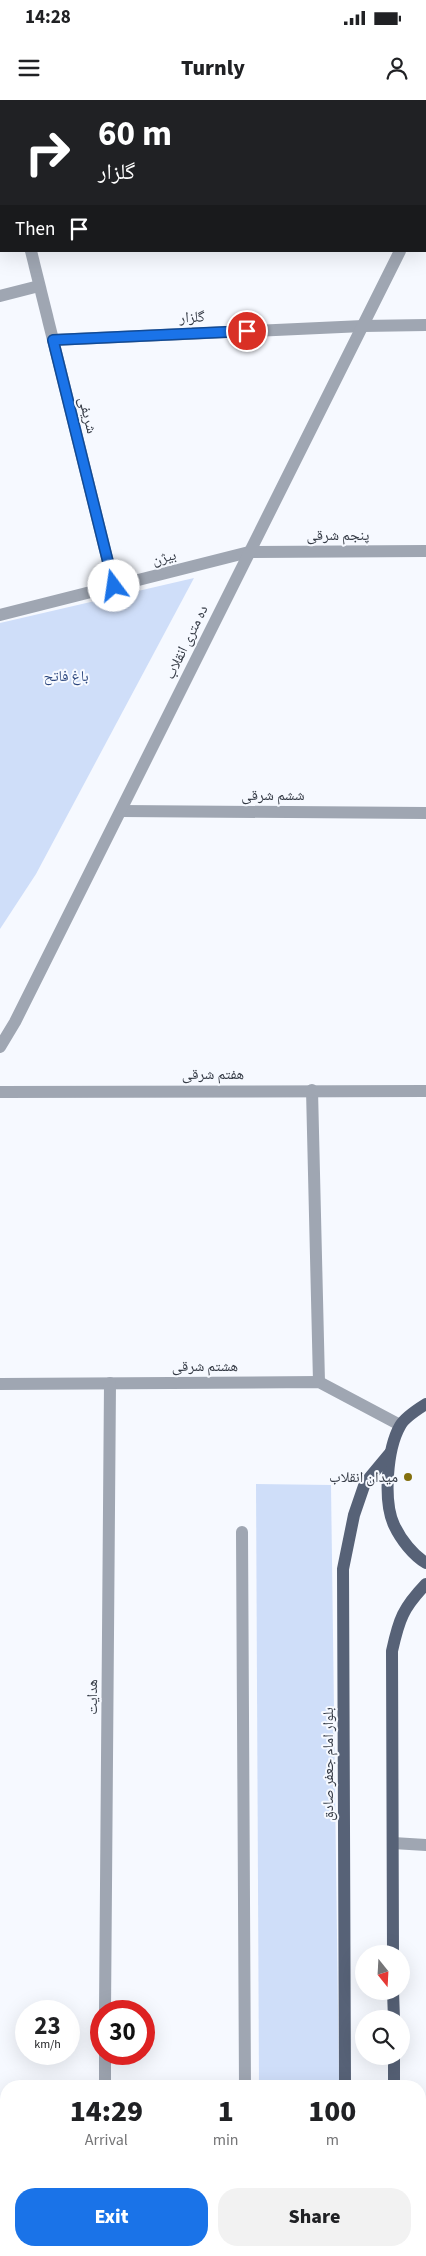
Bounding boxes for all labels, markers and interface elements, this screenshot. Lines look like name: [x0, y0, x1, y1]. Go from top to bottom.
text: 14:28: [25, 4, 71, 31]
text: Turnly: [181, 52, 245, 84]
icon: menu: [15, 54, 43, 82]
icon: person: [383, 54, 411, 82]
text: 60 m: [98, 109, 172, 159]
icon: right: [15, 120, 80, 185]
text: گلزار: [98, 156, 135, 188]
icon: arrive: [65, 215, 93, 243]
text: Then: [15, 216, 55, 243]
street label: گلزار: [178, 306, 206, 329]
pin: [226, 310, 268, 352]
icon: arrive: [233, 317, 261, 345]
street label: شریفی: [73, 395, 102, 436]
street label: پنجم شرقی: [307, 525, 369, 546]
street label: بیژن: [150, 544, 178, 571]
position arrow: [87, 559, 139, 611]
street label: ده متری انقلاب: [159, 602, 213, 683]
park label: باغ فاتح: [43, 666, 89, 687]
street label: ششم شرقی: [241, 785, 305, 806]
street label: هفتم شرقی: [182, 1064, 244, 1085]
street label: هشتم شرقی: [172, 1356, 238, 1377]
place label: میدان انقلاب: [329, 1467, 398, 1488]
marker: میدان انقلاب: [402, 1471, 414, 1483]
street label: هدایت: [82, 1679, 103, 1715]
street label: بلوار امام جعفر صادق: [318, 1707, 339, 1821]
north arrow: [355, 1945, 410, 2000]
map controls: [355, 1945, 410, 2065]
speed limit sign: 30: [90, 2000, 155, 2065]
text: 23: [34, 2008, 61, 2044]
button: search: [355, 2010, 410, 2065]
text: km/h: [34, 2036, 61, 2053]
text: 14:29: [70, 2090, 143, 2133]
text: 1: [218, 2090, 234, 2133]
text: 100: [308, 2090, 356, 2133]
text: Arrival: [85, 2129, 128, 2151]
text: min: [213, 2129, 239, 2151]
text: m: [326, 2129, 339, 2151]
button: Exit: [15, 2188, 208, 2246]
button: Share: [218, 2188, 411, 2246]

